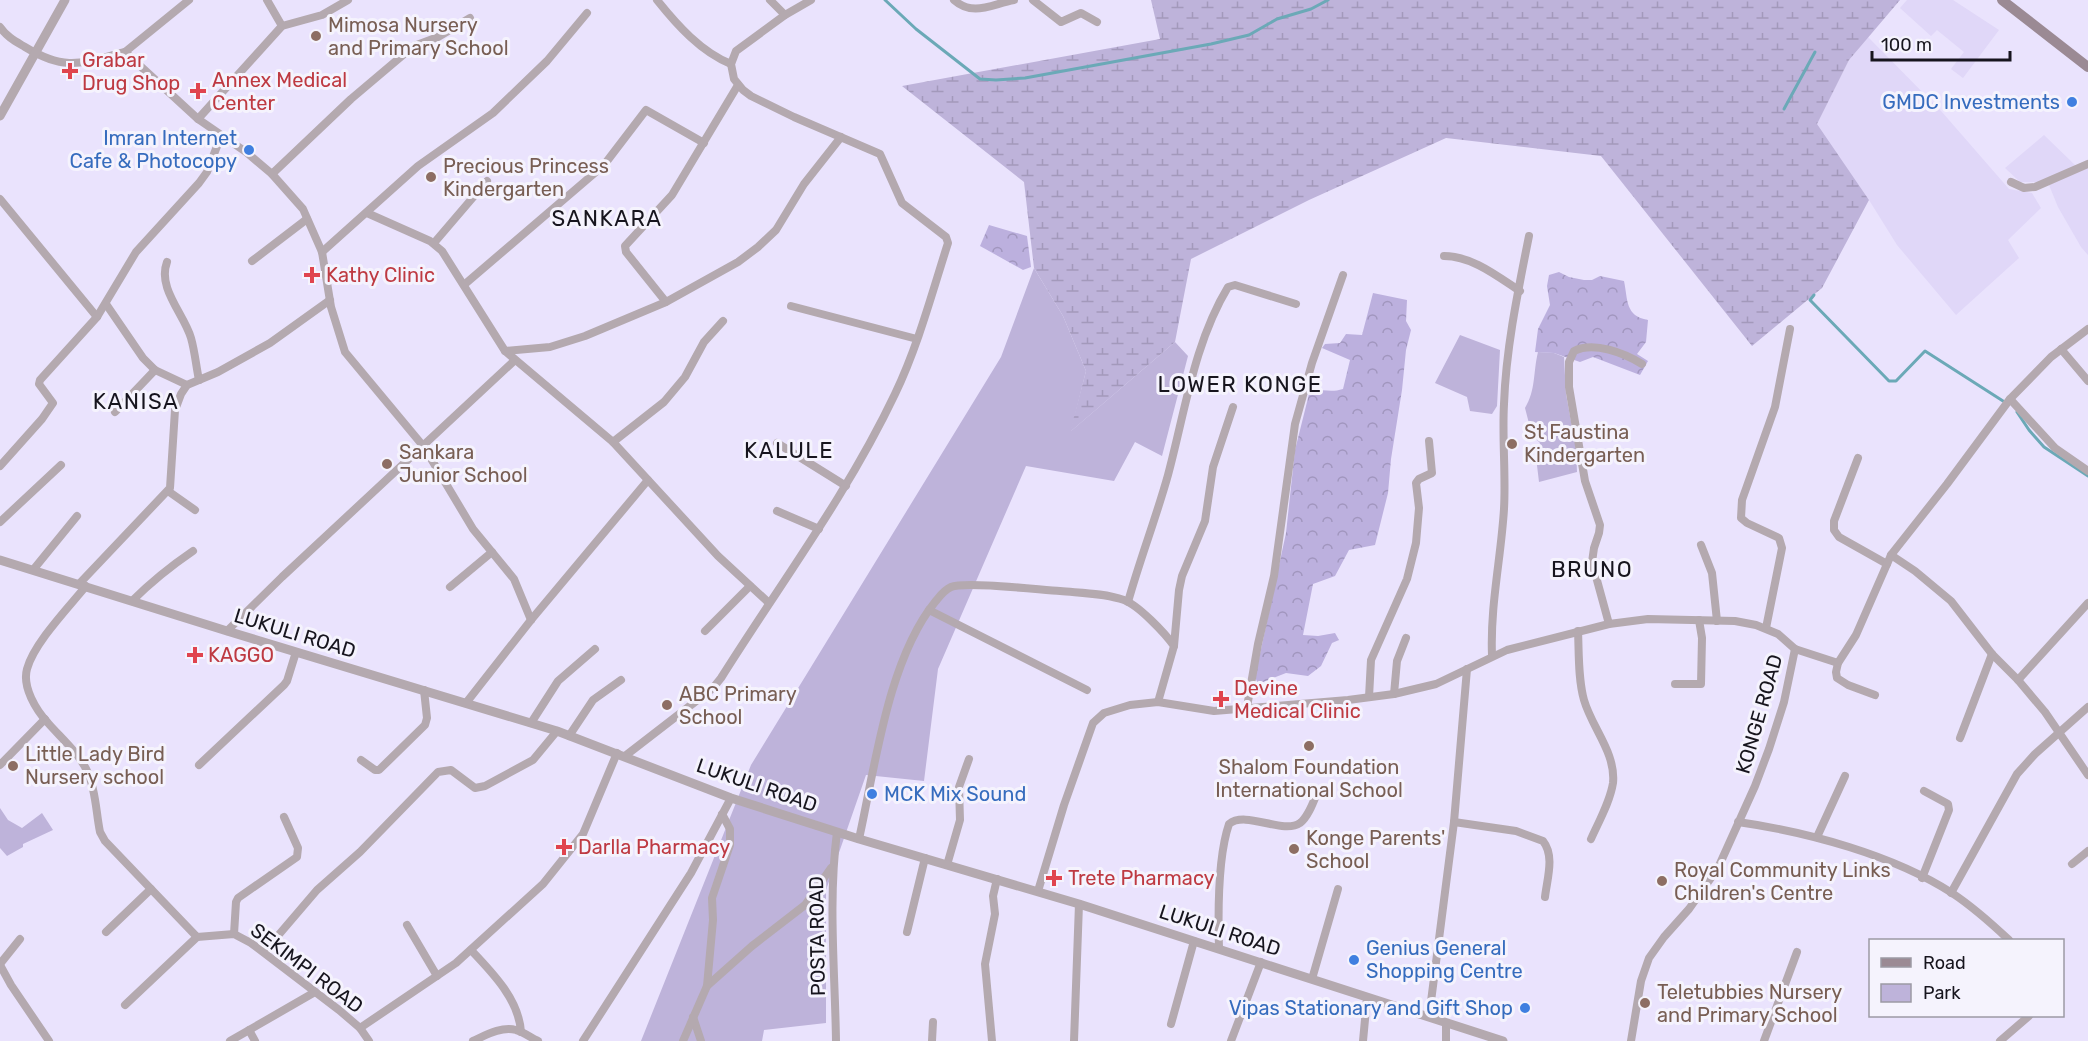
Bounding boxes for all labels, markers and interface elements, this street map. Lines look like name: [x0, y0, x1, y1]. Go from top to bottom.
place label: Mimosa Nursery and Primary School: [328, 13, 509, 60]
scale bar: [1872, 24, 2010, 62]
marker: Mimosa Nursery and Primary School: [309, 29, 323, 43]
text: 100 m: [1881, 34, 1932, 56]
place label: Grabar Drug Shop: [82, 48, 180, 95]
marker: Grabar Drug Shop: [63, 64, 77, 78]
place label: Annex Medical Center: [212, 68, 347, 115]
marker: Annex Medical Center: [189, 82, 207, 100]
place label: GMDC Investments: [1882, 90, 2060, 114]
marker: GMDC Investments: [2065, 95, 2079, 109]
place label: Imran Internet Cafe & Photocopy: [70, 126, 237, 173]
marker: Imran Internet Cafe & Photocopy: [242, 143, 256, 157]
place label: Precious Princess Kindergarten: [443, 154, 609, 201]
marker: Precious Princess Kindergarten: [424, 170, 438, 184]
district label: SANKARA: [551, 205, 663, 232]
place label: Kathy Clinic: [326, 263, 435, 287]
marker: Kathy Clinic: [303, 266, 321, 284]
district label: LOWER KONGE: [1157, 371, 1323, 398]
district label: KANISA: [93, 388, 179, 415]
place label: St Faustina Kindergarten: [1524, 420, 1645, 467]
district label: KALULE: [744, 437, 834, 464]
marker: St Faustina Kindergarten: [1505, 437, 1519, 451]
place label: Sankara Junior School: [399, 440, 528, 487]
marker: Sankara Junior School: [380, 457, 394, 471]
district label: BRUNO: [1551, 556, 1633, 583]
street label: LUKULI ROAD: [231, 603, 359, 663]
place label: KAGGO: [208, 643, 274, 667]
marker: KAGGO: [186, 646, 204, 664]
street label: KONGE ROAD: [1731, 652, 1787, 776]
place label: Devine Medical Clinic: [1234, 676, 1361, 723]
place label: ABC Primary School: [679, 682, 797, 729]
marker: Devine Medical Clinic: [1212, 690, 1230, 708]
marker: ABC Primary School: [660, 698, 674, 712]
marker: Shalom Foundation International School: [1302, 739, 1316, 753]
place label: Little Lady Bird Nursery school: [25, 742, 165, 789]
street label: LUKULI ROAD: [693, 753, 821, 817]
place label: Shalom Foundation International School: [1215, 755, 1403, 802]
marker: Little Lady Bird Nursery school: [6, 759, 20, 773]
place label: MCK Mix Sound: [884, 782, 1026, 806]
marker: MCK Mix Sound: [865, 787, 879, 801]
place label: Konge Parents' School: [1306, 826, 1445, 873]
place label: Darlla Pharmacy: [578, 835, 730, 859]
marker: Darlla Pharmacy: [555, 838, 573, 856]
marker: Konge Parents' School: [1287, 842, 1301, 856]
place label: Royal Community Links Children's Centre: [1674, 858, 1891, 905]
place label: Trete Pharmacy: [1068, 866, 1215, 890]
marker: Trete Pharmacy: [1045, 869, 1063, 887]
marker: Royal Community Links Children's Centre: [1655, 874, 1669, 888]
street label: POSTA ROAD: [804, 876, 830, 996]
street label: LUKULI ROAD: [1156, 899, 1284, 961]
street label: SEKIMPI ROAD: [246, 918, 368, 1018]
place label: Genius General Shopping Centre: [1366, 936, 1523, 983]
legend: [1869, 939, 2064, 1017]
text: Road: [1923, 952, 1966, 974]
marker: Genius General Shopping Centre: [1347, 953, 1361, 967]
place label: Teletubbies Nursery and Primary School: [1657, 980, 1842, 1027]
text: Park: [1923, 982, 1961, 1004]
place label: Vipas Stationary and Gift Shop: [1229, 996, 1513, 1020]
marker: Teletubbies Nursery and Primary School: [1638, 996, 1652, 1010]
marker: Vipas Stationary and Gift Shop: [1518, 1001, 1532, 1015]

